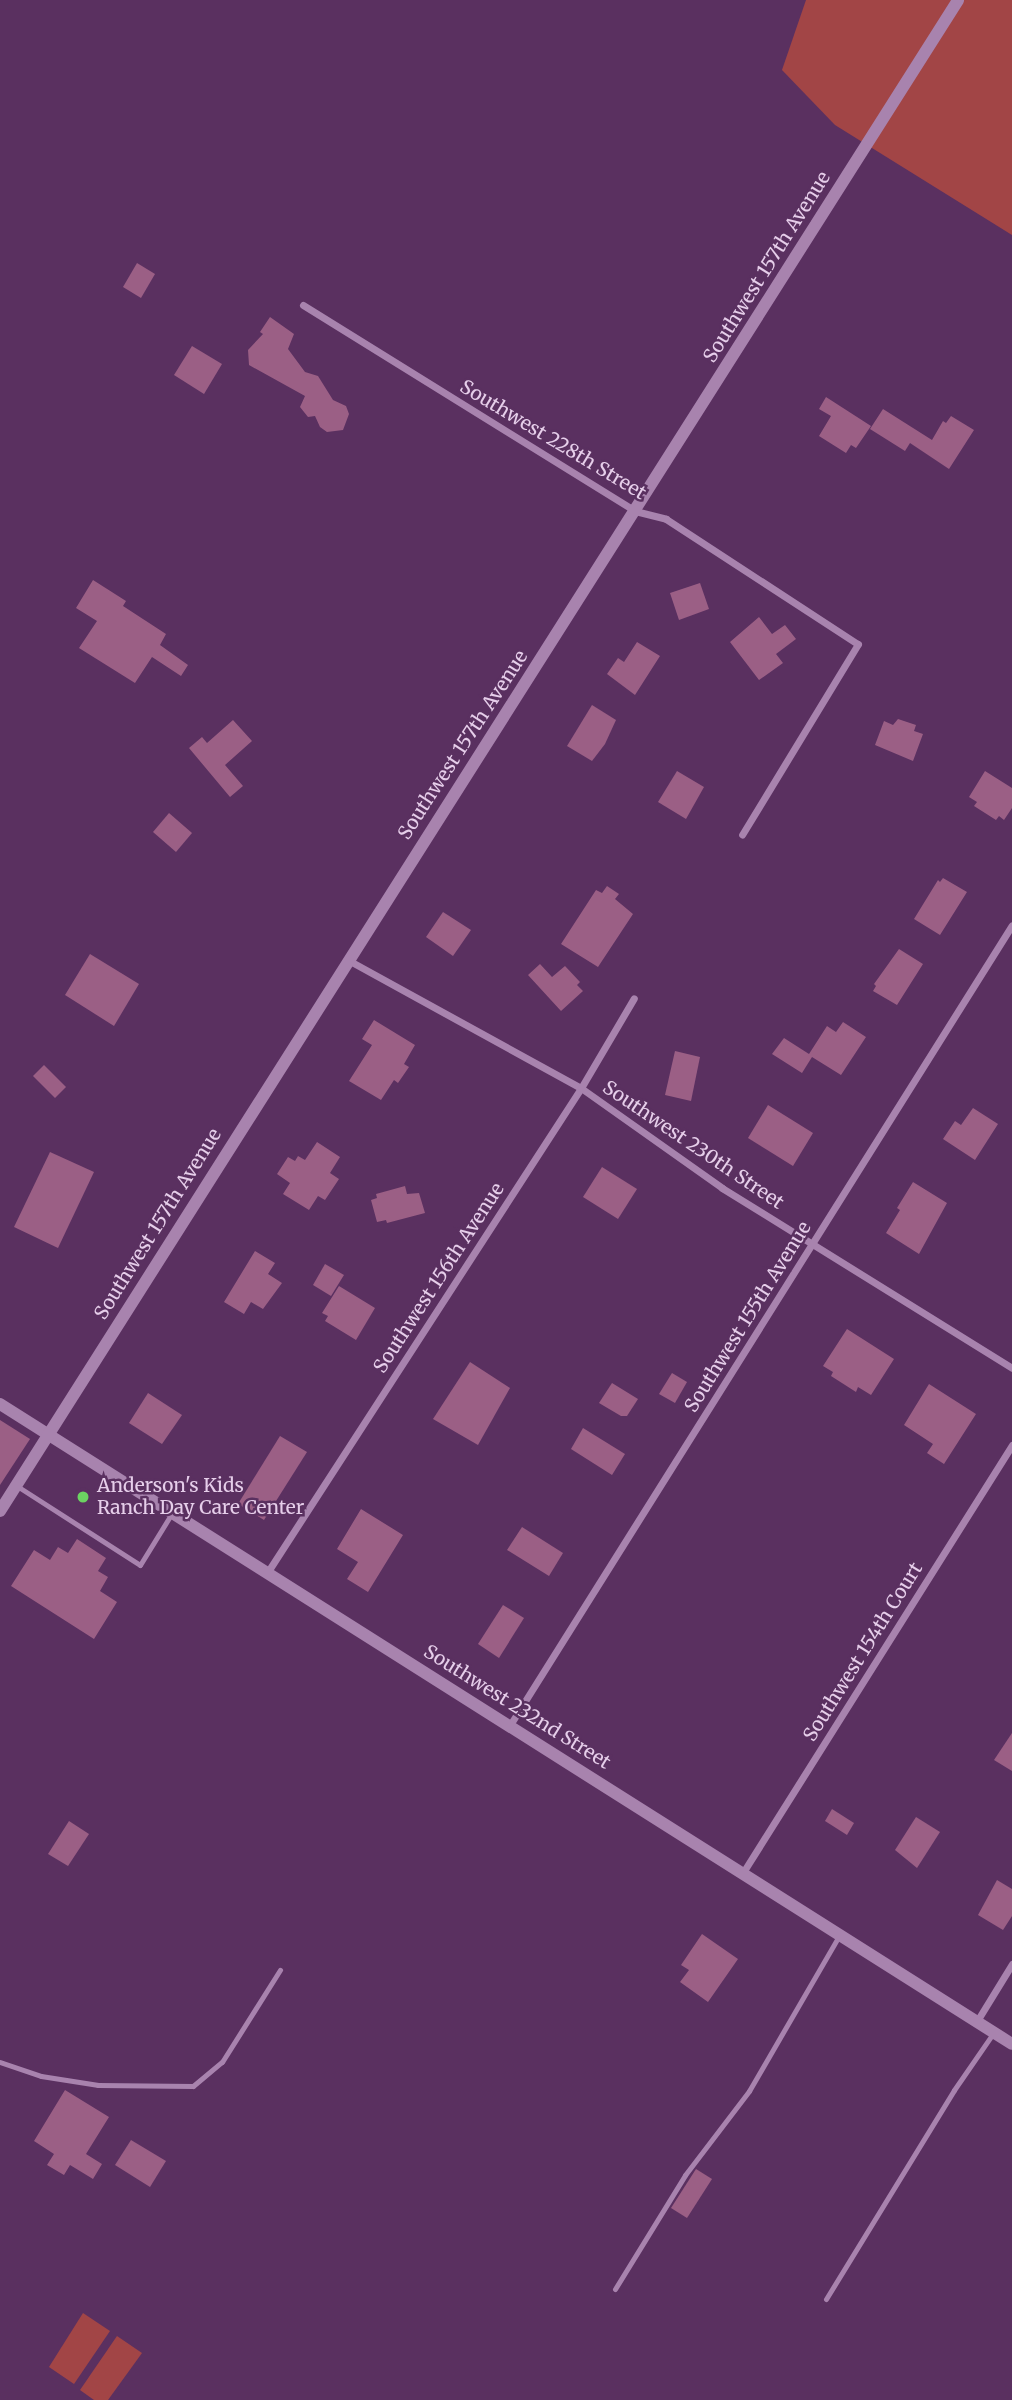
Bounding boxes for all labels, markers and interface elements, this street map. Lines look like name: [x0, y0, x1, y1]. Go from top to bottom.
street label: Southwest 157th Avenue: [699, 167, 835, 367]
street label: Southwest 228th Street: [456, 375, 650, 505]
street label: Southwest 157th Avenue: [393, 646, 533, 844]
street label: Southwest 230th Street: [598, 1076, 788, 1214]
street label: Southwest 157th Avenue: [90, 1124, 226, 1324]
street label: Southwest 156th Avenue: [369, 1179, 509, 1377]
street label: Southwest 155th Avenue: [680, 1217, 816, 1417]
place label: Anderson's Kids Ranch Day Care Center: [97, 1475, 304, 1519]
marker: Anderson's Kids Ranch Day Care Center: [75, 1489, 91, 1505]
street label: Southwest 154th Court: [799, 1558, 927, 1746]
street label: Southwest 232nd Street: [419, 1640, 615, 1774]

